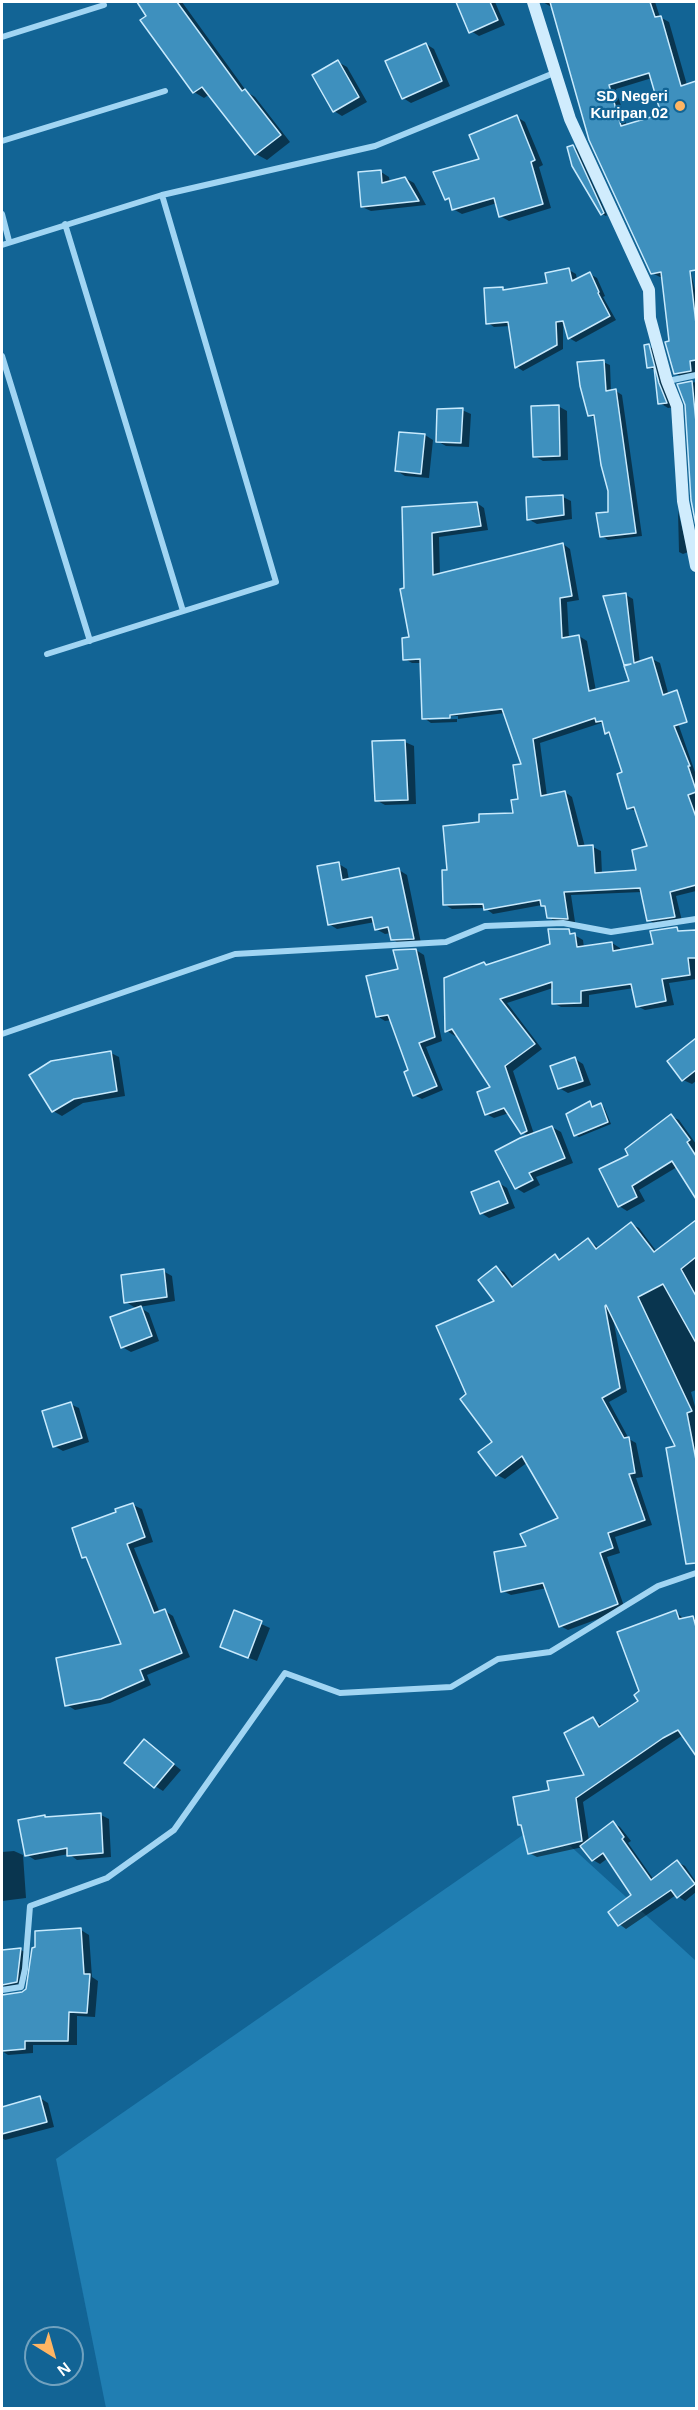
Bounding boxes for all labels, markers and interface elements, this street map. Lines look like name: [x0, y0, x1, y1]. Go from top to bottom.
place label: SD Negeri Kuripan 02: [590, 88, 668, 123]
marker: SD Negeri Kuripan 02: [673, 99, 687, 113]
north arrow: [24, 2326, 84, 2386]
text: N: [54, 2359, 74, 2379]

